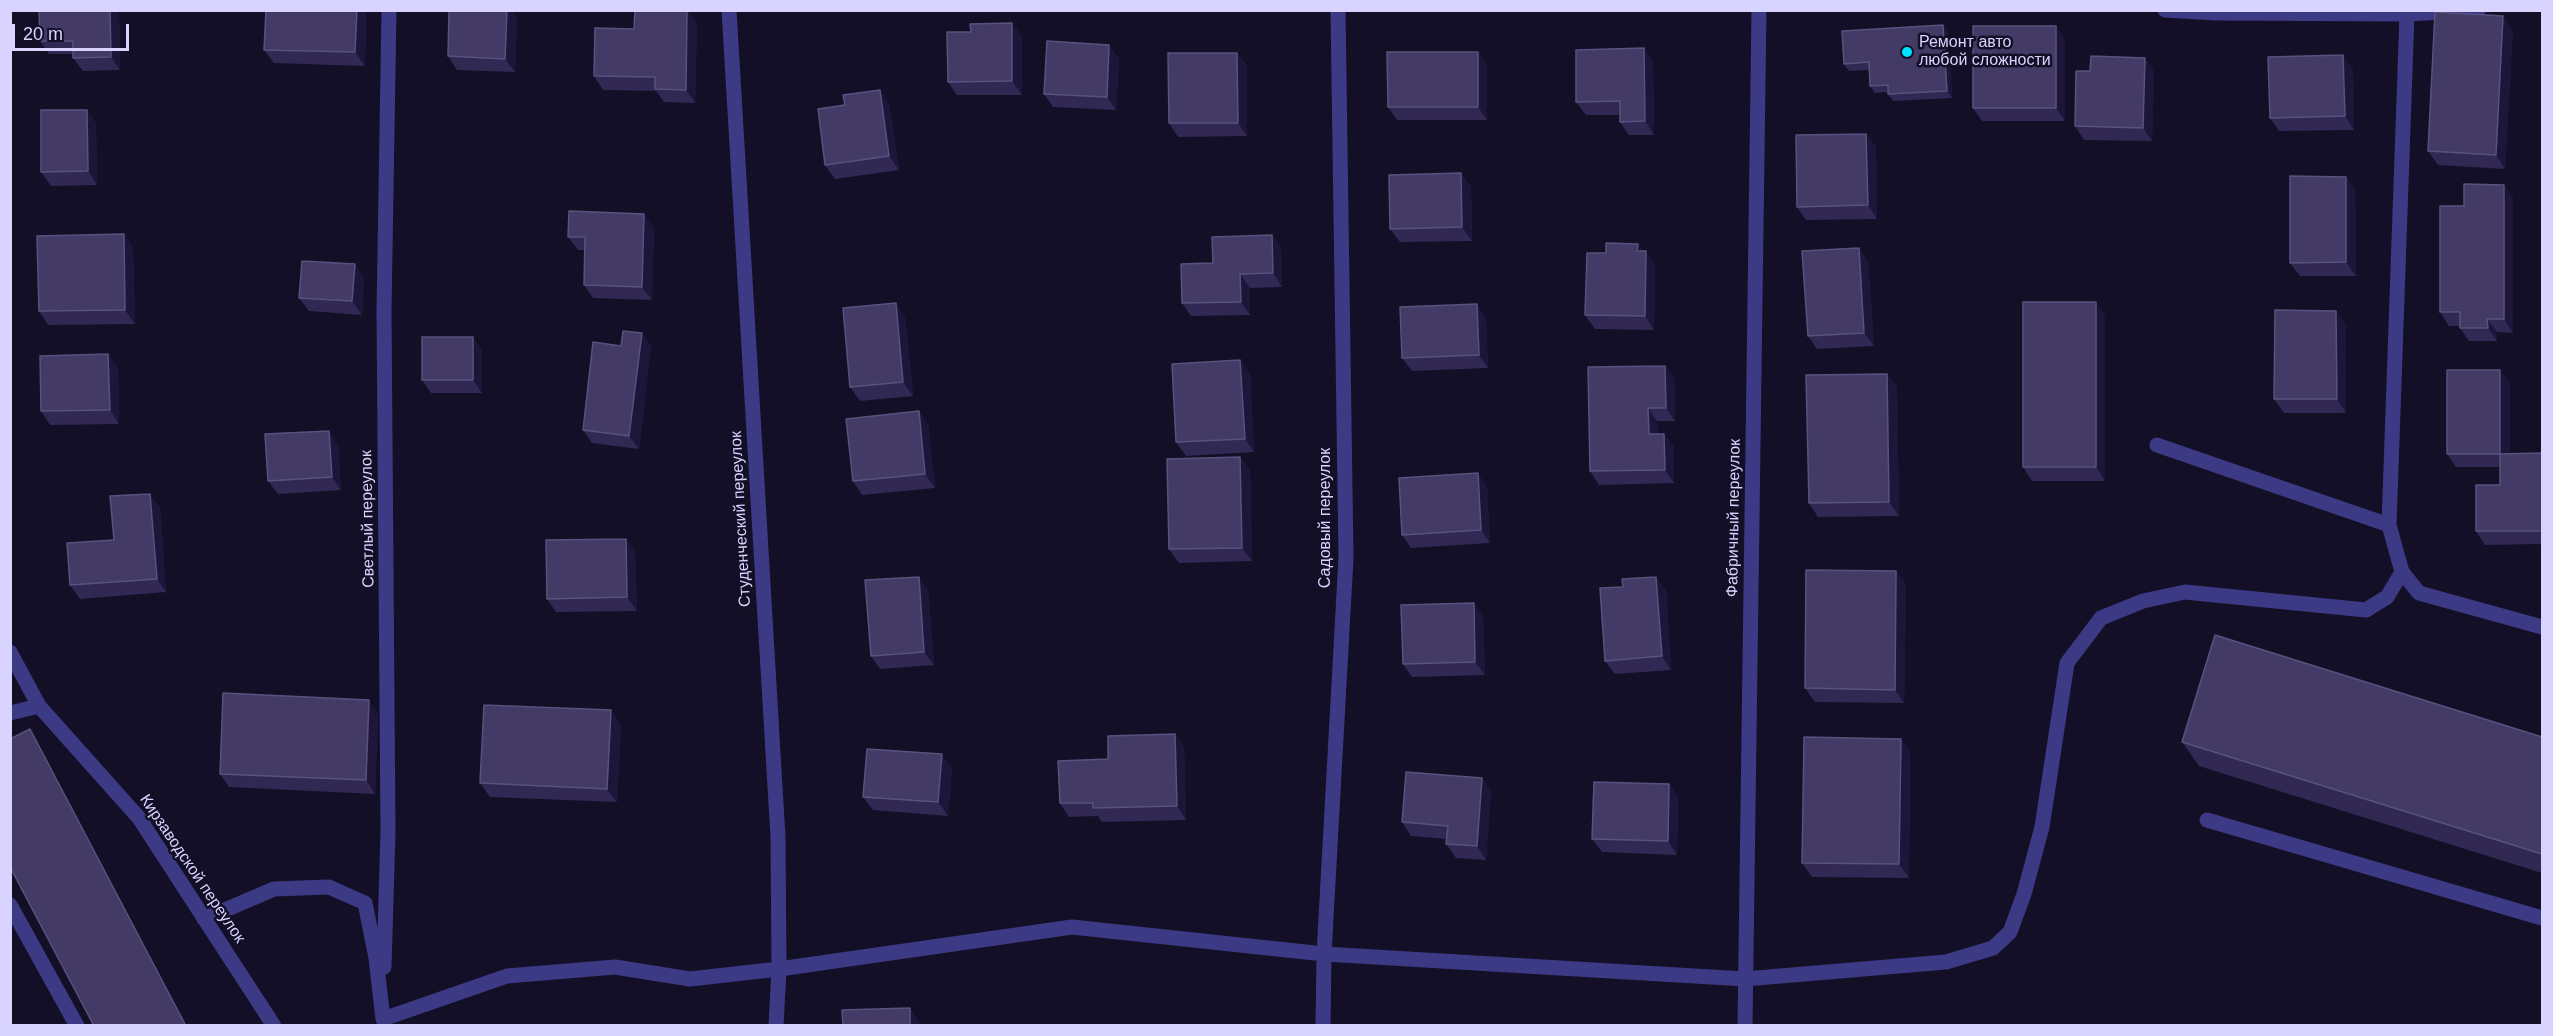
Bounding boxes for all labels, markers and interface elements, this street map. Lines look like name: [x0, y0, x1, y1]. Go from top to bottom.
scale bar: [15, 12, 132, 50]
text: 20 m: [23, 24, 63, 44]
place label: Ремонт авто любой сложности: [1919, 33, 2051, 71]
marker: Ремонт авто любой сложности: [1900, 45, 1914, 59]
street label: Студенческий переулок: [727, 430, 755, 608]
street label: Фабричный переулок: [1723, 439, 1745, 597]
street label: Садовый переулок: [1316, 448, 1336, 588]
street label: Светлый переулок: [357, 450, 379, 588]
street label: Кирзаводской переулок: [135, 791, 249, 947]

